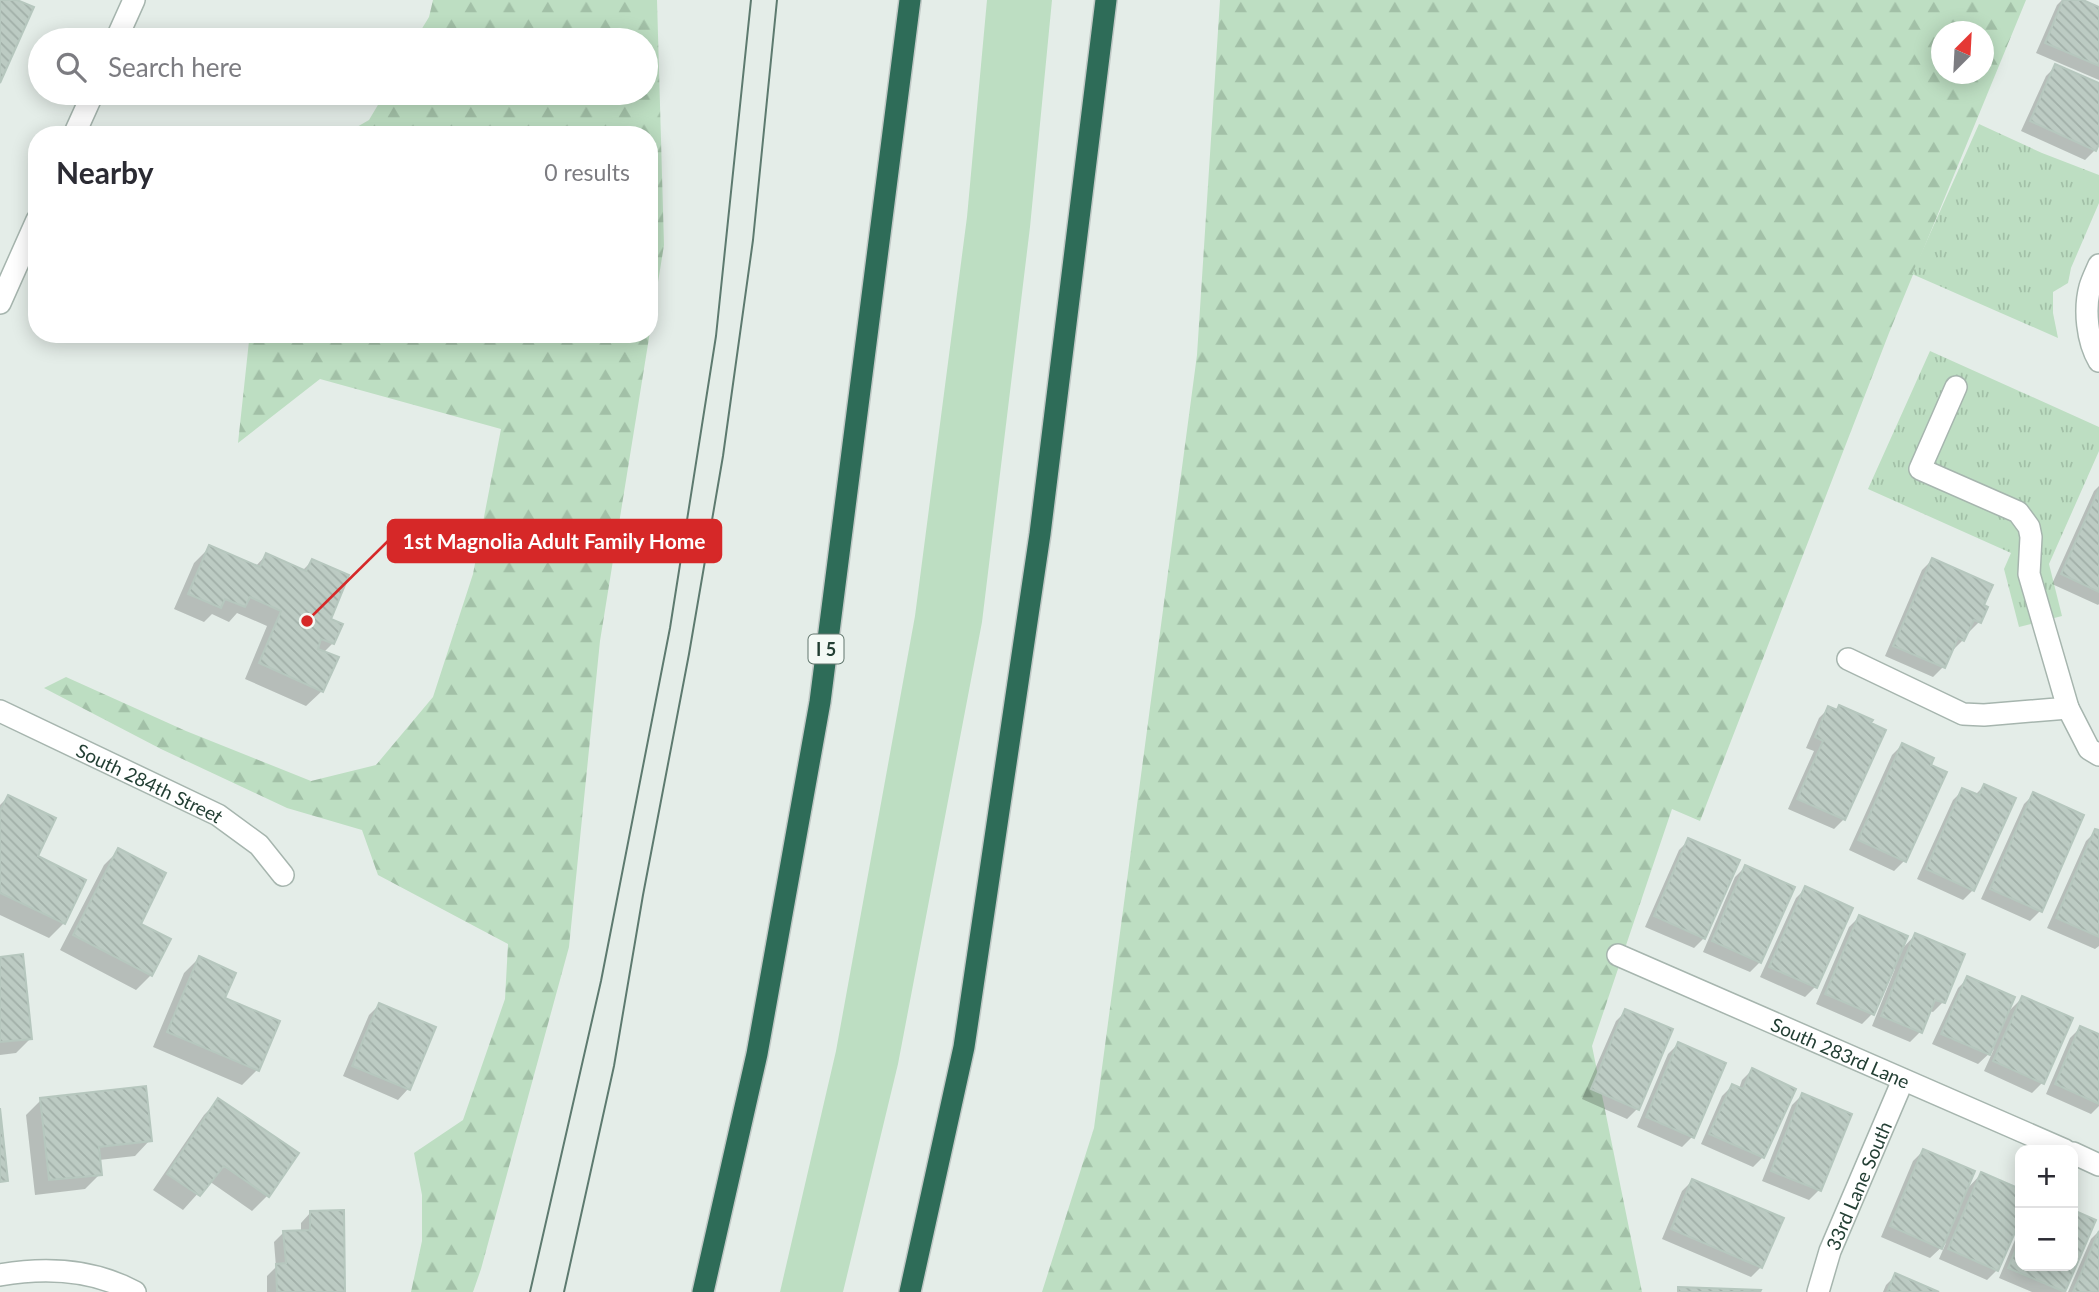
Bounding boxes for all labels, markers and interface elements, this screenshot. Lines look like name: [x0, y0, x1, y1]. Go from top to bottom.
north arrow: [1931, 21, 1994, 84]
search box: [28, 28, 658, 105]
icon: search: [52, 48, 90, 86]
text: Search here: [108, 51, 242, 83]
text: Nearby: [56, 154, 154, 190]
text: 0 results: [544, 158, 630, 186]
callout: 1st Magnolia Adult Family Home: [388, 520, 721, 562]
text: 1st Magnolia Adult Family Home: [402, 528, 706, 553]
road number: I 5: [808, 634, 844, 664]
street label: South 284th Street: [73, 738, 228, 827]
street label: South 283rd Lane: [1768, 1012, 1914, 1092]
street label: 33rd Lane South: [1820, 1117, 1896, 1253]
map controls: [2015, 1145, 2078, 1271]
button: +: [2015, 1145, 2078, 1208]
button: −: [2015, 1208, 2078, 1271]

